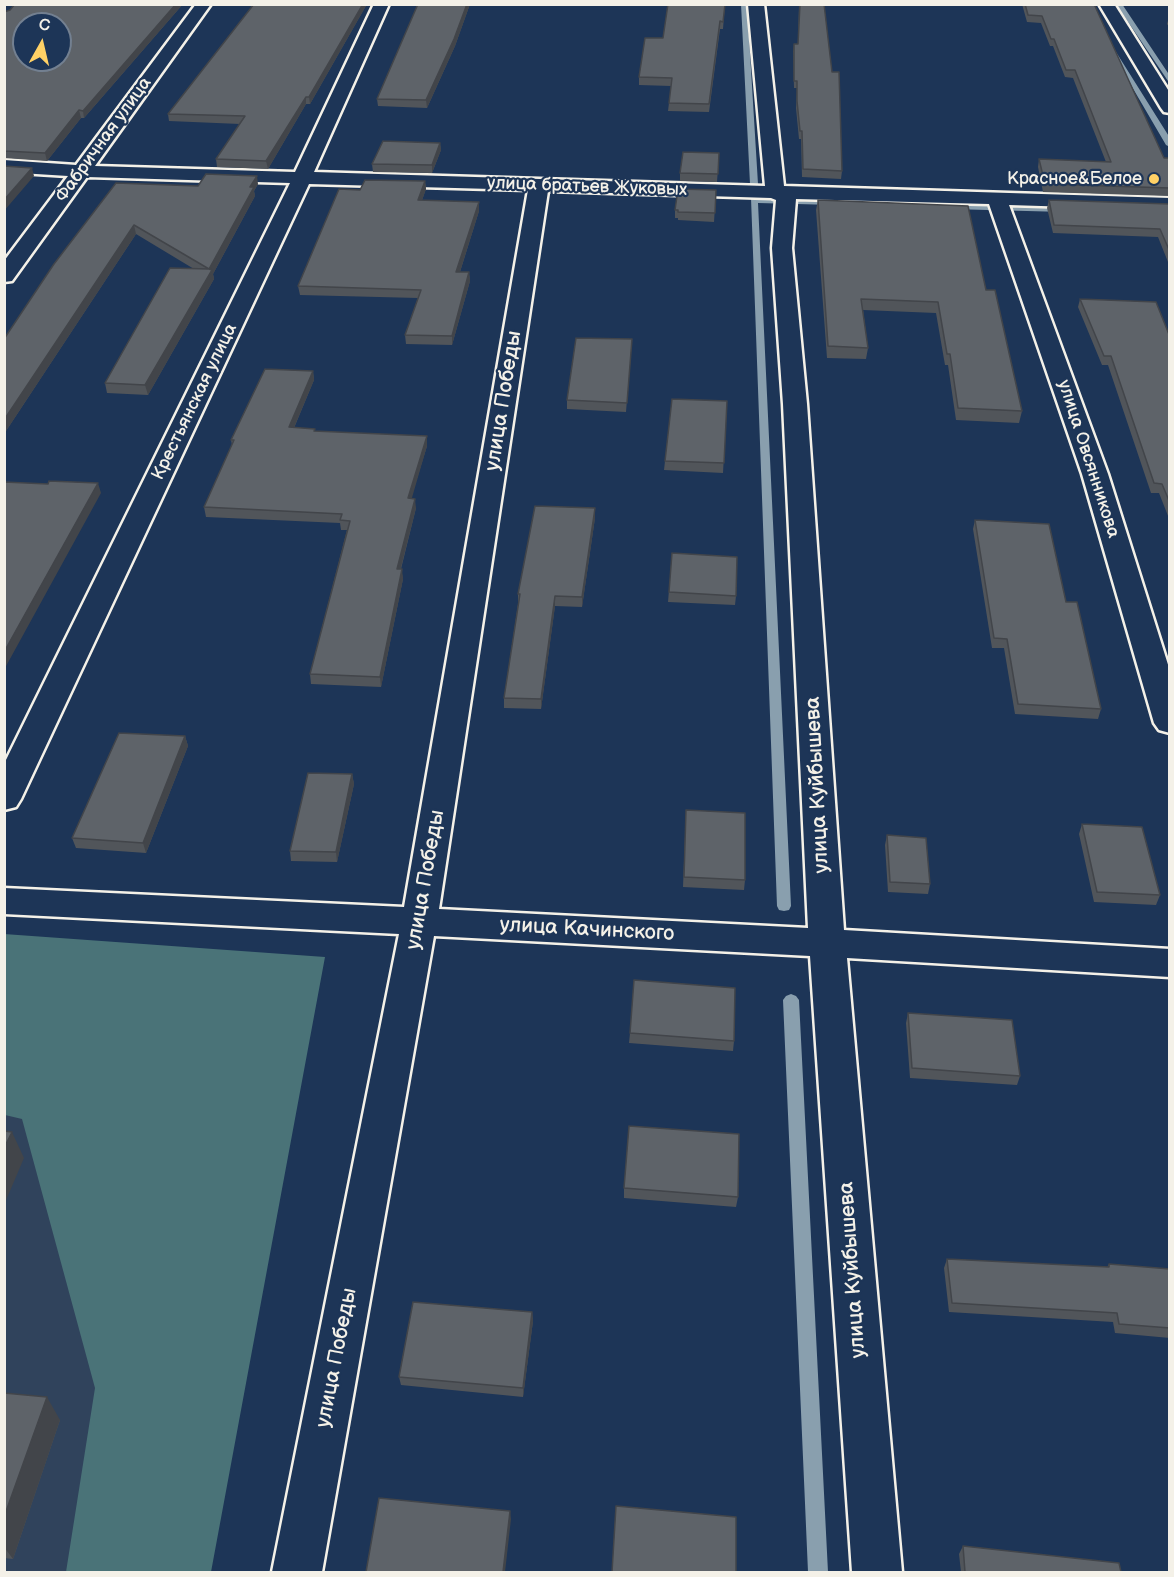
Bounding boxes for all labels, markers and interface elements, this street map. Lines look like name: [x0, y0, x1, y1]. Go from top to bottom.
north arrow: [12, 12, 72, 72]
text: С: [37, 15, 51, 36]
street label: Фабричная улица: [51, 73, 157, 207]
place label: Красное&Белое: [1007, 168, 1142, 190]
marker: Красное&Белое: [1147, 172, 1161, 186]
street label: улица братьев Жуковых: [487, 173, 687, 201]
street label: Крестьянская улица: [148, 320, 242, 484]
street label: улица Победы: [480, 329, 528, 473]
street label: улица Овсянникова: [1052, 377, 1124, 541]
street label: улица Куйбышева: [801, 696, 835, 874]
street label: улица Победы: [401, 808, 451, 952]
street label: улица Качинского: [499, 913, 675, 947]
street label: улица Куйбышева: [834, 1181, 872, 1359]
street label: улица Победы: [311, 1286, 363, 1430]

